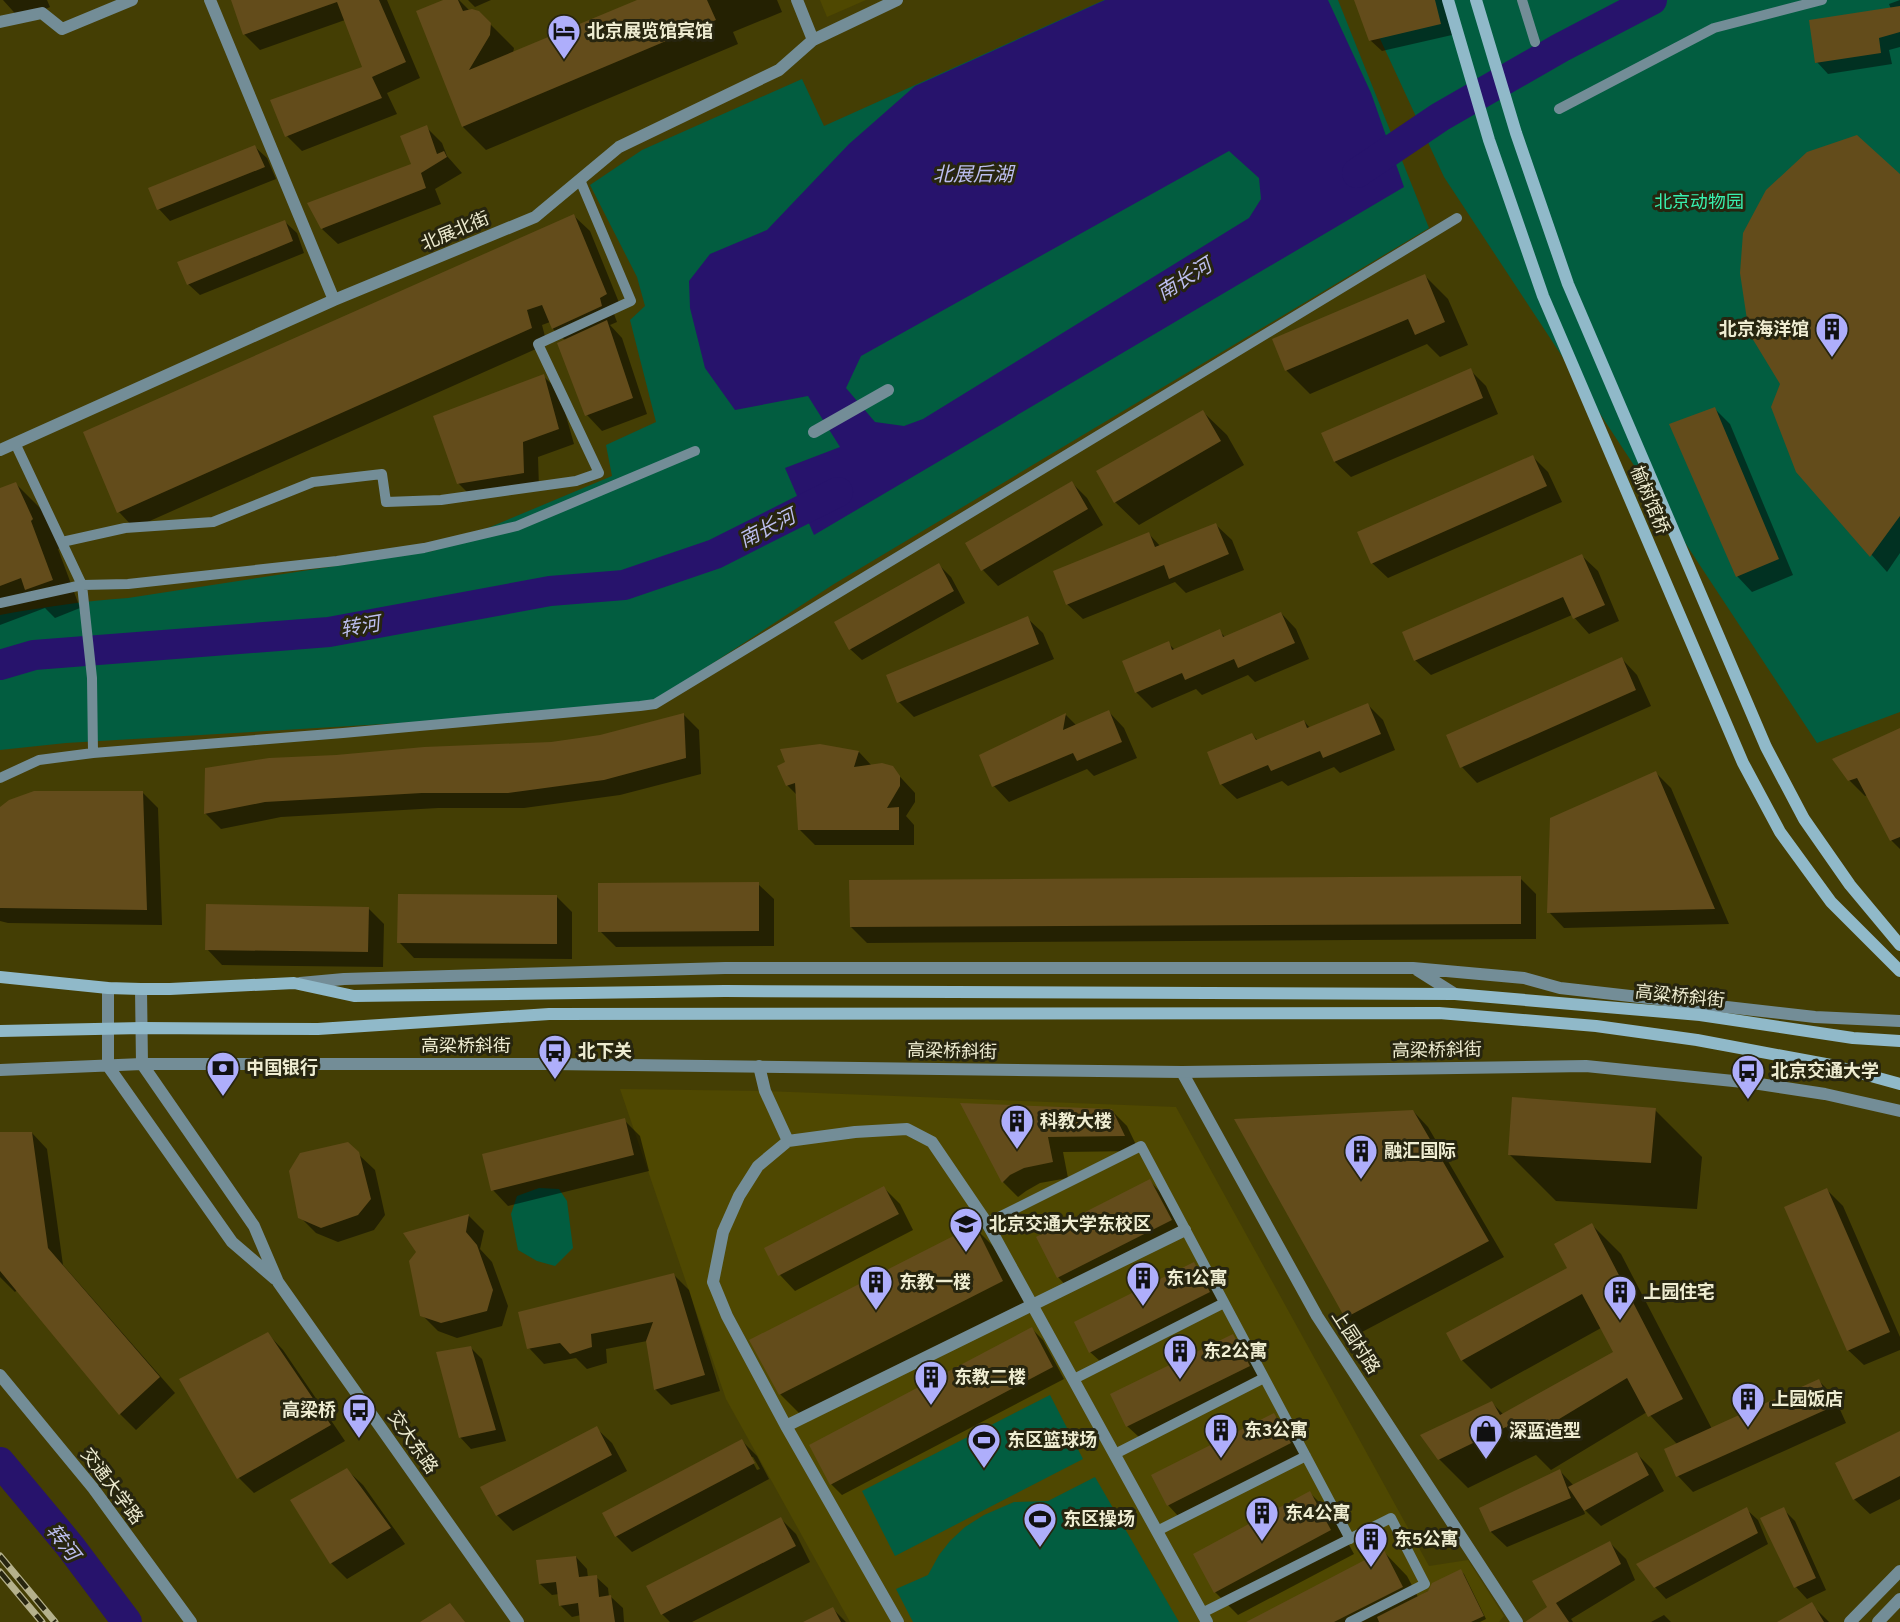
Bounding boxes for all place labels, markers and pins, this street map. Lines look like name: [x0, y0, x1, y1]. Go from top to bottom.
hotel icon: 北京展览馆宾馆: [546, 13, 582, 60]
place label: 北京展览馆宾馆: [587, 20, 713, 42]
building icon: 北京海洋馆: [1814, 311, 1850, 358]
place label: 北京海洋馆: [1719, 318, 1809, 340]
bus stop icon: 北下关: [537, 1033, 573, 1080]
place label: 北下关: [578, 1040, 632, 1062]
bank icon: 中国银行: [205, 1050, 241, 1097]
bus stop icon: 北京交通大学: [1730, 1053, 1766, 1100]
place label: 中国银行: [246, 1057, 318, 1079]
place label: 北京交通大学: [1771, 1060, 1879, 1082]
building icon: 科教大楼: [999, 1103, 1035, 1150]
place label: 科教大楼: [1040, 1110, 1112, 1132]
building icon: 融汇国际: [1343, 1133, 1379, 1180]
place label: 融汇国际: [1384, 1140, 1456, 1162]
school or university icon: 北京交通大学东校区: [948, 1206, 984, 1253]
place label: 北京交通大学东校区: [989, 1213, 1151, 1235]
building icon: 东1公寓: [1125, 1260, 1161, 1307]
building icon: 东教一楼: [858, 1264, 894, 1311]
place label: 东1公寓: [1166, 1267, 1228, 1289]
place label: 东教一楼: [899, 1271, 971, 1293]
building icon: 上园住宅: [1602, 1274, 1638, 1321]
place label: 上园住宅: [1643, 1281, 1715, 1303]
building icon: 东2公寓: [1162, 1333, 1198, 1380]
place label: 东2公寓: [1203, 1340, 1267, 1362]
building icon: 东教二楼: [913, 1359, 949, 1406]
place label: 东教二楼: [954, 1366, 1026, 1388]
building icon: 上园饭店: [1730, 1381, 1766, 1428]
place label: 上园饭店: [1771, 1388, 1843, 1410]
bus stop icon: 高梁桥: [341, 1392, 377, 1439]
place label: 高梁桥: [282, 1399, 336, 1421]
building icon: 东3公寓: [1203, 1412, 1239, 1459]
shop icon: 深蓝造型: [1468, 1413, 1504, 1460]
place label: 东3公寓: [1244, 1419, 1308, 1441]
place label: 深蓝造型: [1509, 1420, 1581, 1442]
sports icon: 东区篮球场: [966, 1422, 1002, 1469]
place label: 东区篮球场: [1007, 1429, 1097, 1451]
building icon: 东4公寓: [1244, 1495, 1280, 1542]
sports icon: 东区操场: [1022, 1501, 1058, 1548]
place label: 东4公寓: [1285, 1502, 1350, 1524]
place label: 东区操场: [1063, 1508, 1135, 1530]
building icon: 东5公寓: [1353, 1521, 1389, 1568]
place label: 东5公寓: [1394, 1528, 1458, 1550]

